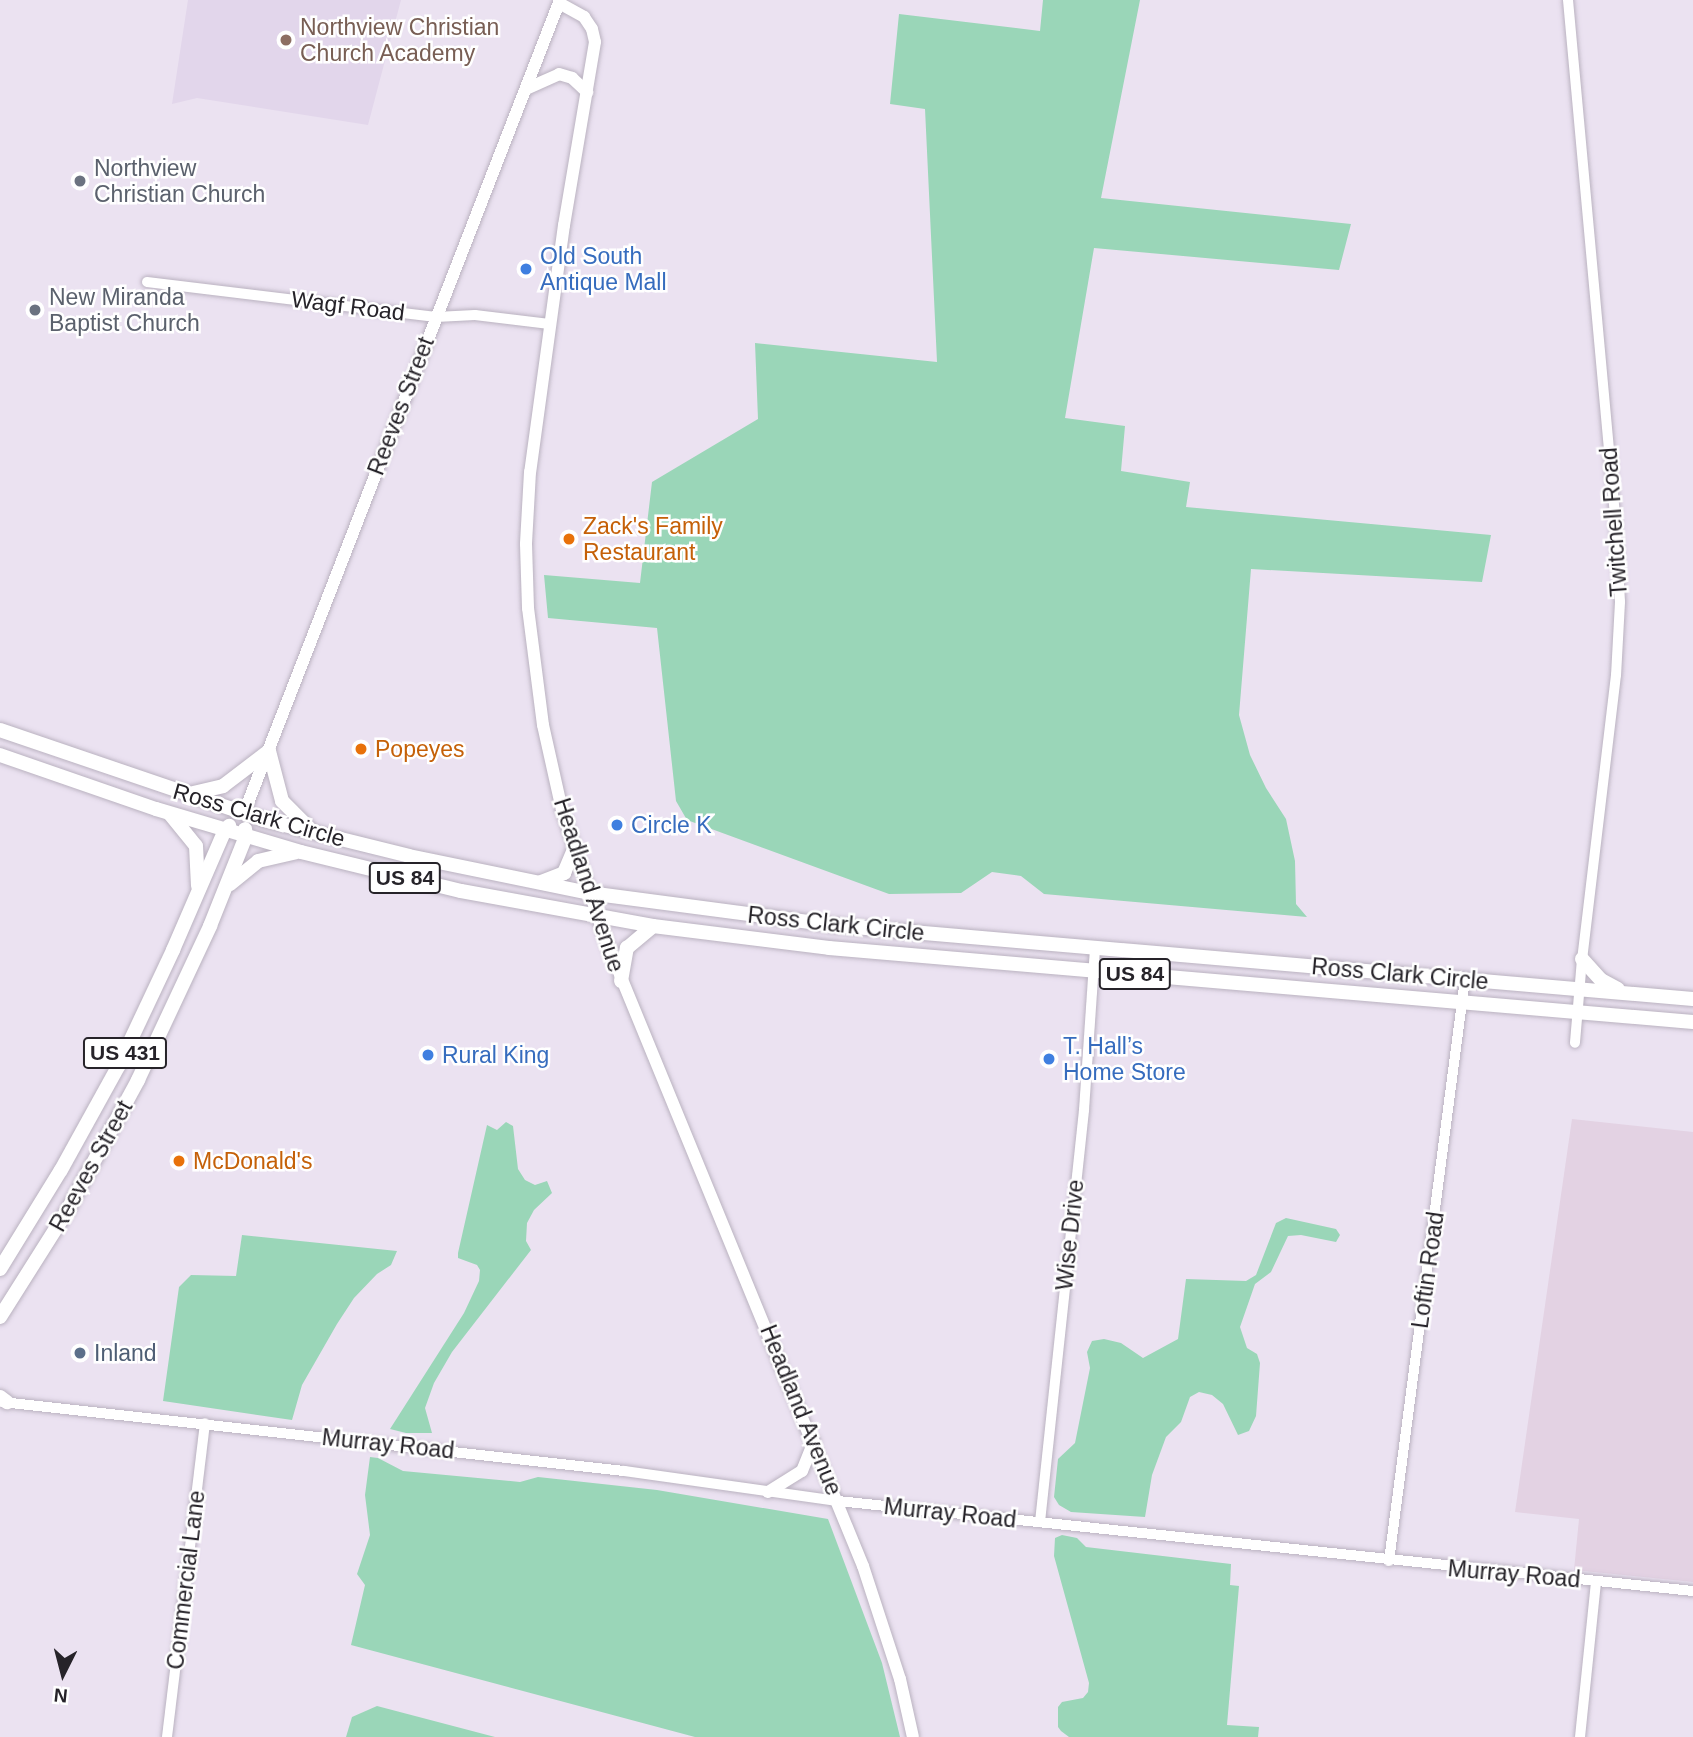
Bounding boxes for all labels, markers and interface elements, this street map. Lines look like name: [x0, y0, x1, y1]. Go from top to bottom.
place label: Northview Christian Church Academy: [300, 13, 499, 67]
marker: Northview Christian Church Academy: [278, 32, 294, 48]
place label: Northview Christian Church: [94, 154, 265, 208]
marker: Northview Christian Church: [72, 173, 88, 189]
place label: Old South Antique Mall: [540, 242, 667, 296]
marker: Old South Antique Mall: [518, 261, 534, 277]
place label: New Miranda Baptist Church: [49, 283, 200, 337]
street label: Wagf Road: [290, 285, 406, 327]
marker: New Miranda Baptist Church: [27, 302, 43, 318]
street label: Reeves Street: [362, 333, 440, 479]
street label: Twitchell Road: [1595, 446, 1633, 598]
place label: Zack's Family Restaurant: [583, 512, 723, 566]
marker: Zack's Family Restaurant: [561, 531, 577, 547]
place label: Popeyes: [375, 735, 465, 763]
marker: Popeyes: [353, 741, 369, 757]
street label: Ross Clark Circle: [170, 777, 348, 853]
street label: Headland Avenue: [548, 794, 630, 976]
place label: Circle K: [631, 811, 712, 839]
marker: Circle K: [609, 817, 625, 833]
road number: US 84: [368, 860, 442, 896]
street label: Ross Clark Circle: [746, 901, 926, 947]
street label: Ross Clark Circle: [1310, 953, 1490, 995]
road number: US 84: [1098, 956, 1172, 992]
place label: T. Hall’s Home Store: [1063, 1032, 1186, 1086]
road number: US 431: [81, 1036, 169, 1070]
place label: Rural King: [442, 1041, 549, 1069]
marker: Rural King: [420, 1047, 436, 1063]
marker: T. Hall’s Home Store: [1041, 1051, 1057, 1067]
street label: Reeves Street: [44, 1096, 138, 1236]
place label: McDonald's: [193, 1147, 312, 1175]
marker: McDonald's: [171, 1153, 187, 1169]
street label: Wise Drive: [1050, 1178, 1090, 1292]
street label: Loftin Road: [1406, 1210, 1450, 1330]
street label: Headland Avenue: [754, 1320, 848, 1500]
place label: Inland: [94, 1339, 157, 1367]
marker: Inland: [72, 1345, 88, 1361]
street label: Murray Road: [320, 1423, 456, 1465]
street label: Commercial Lane: [161, 1489, 211, 1671]
street label: Murray Road: [882, 1492, 1018, 1534]
street label: Murray Road: [1447, 1554, 1581, 1594]
north arrow: [28, 1639, 98, 1709]
text: N: [53, 1684, 69, 1707]

